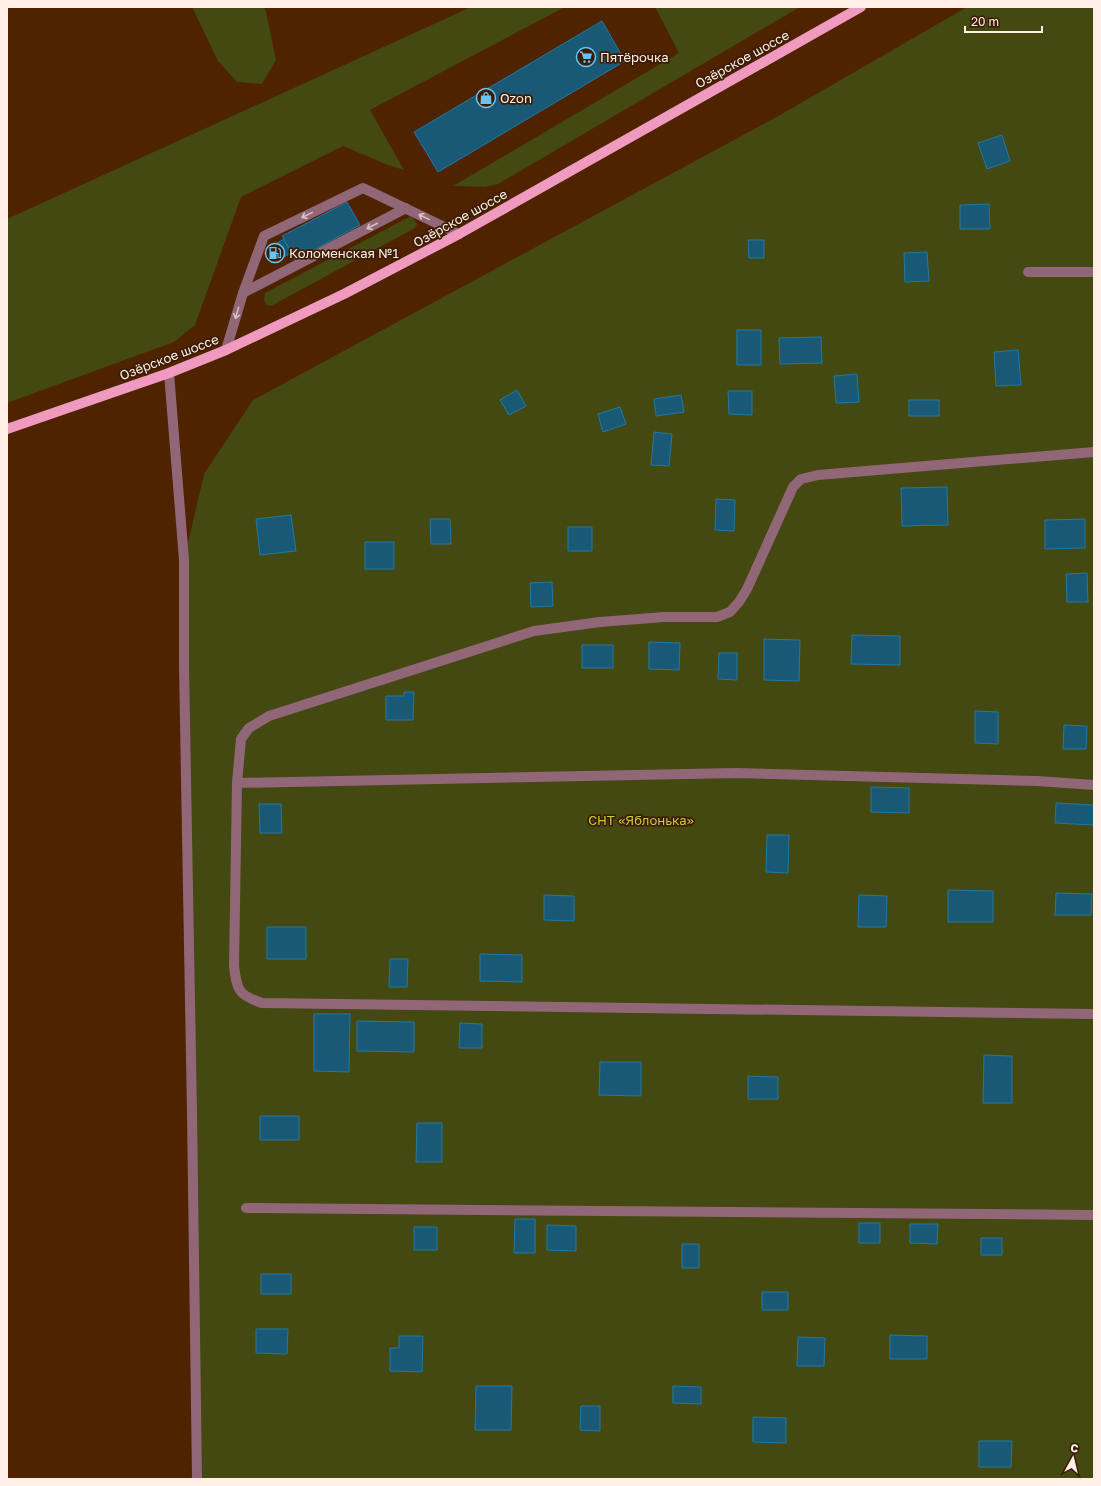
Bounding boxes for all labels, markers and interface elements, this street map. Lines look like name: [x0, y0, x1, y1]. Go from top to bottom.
scale bar: [965, 8, 1042, 34]
text: 20 m: [971, 14, 999, 29]
street label: Озёрское шоссе: [692, 27, 792, 91]
supermarket icon: Пятёрочка: [575, 46, 597, 68]
place label: Пятёрочка: [600, 49, 669, 65]
shop icon: Ozon: [475, 87, 497, 109]
place label: Ozon: [500, 90, 532, 106]
street label: Озёрское шоссе: [410, 186, 510, 250]
one-way arrow: [301, 212, 313, 219]
one-way arrow: [418, 213, 430, 220]
one-way arrow: [366, 223, 378, 230]
fuel station icon: Коломенская №1: [264, 242, 286, 264]
place label: Коломенская №1: [289, 245, 399, 261]
one-way arrow: [233, 306, 240, 319]
street label: Озёрское шоссе: [117, 331, 221, 383]
park label: СНТ «Яблонька»: [588, 812, 694, 828]
north arrow: [1053, 1438, 1093, 1478]
text: С: [1070, 1441, 1079, 1455]

